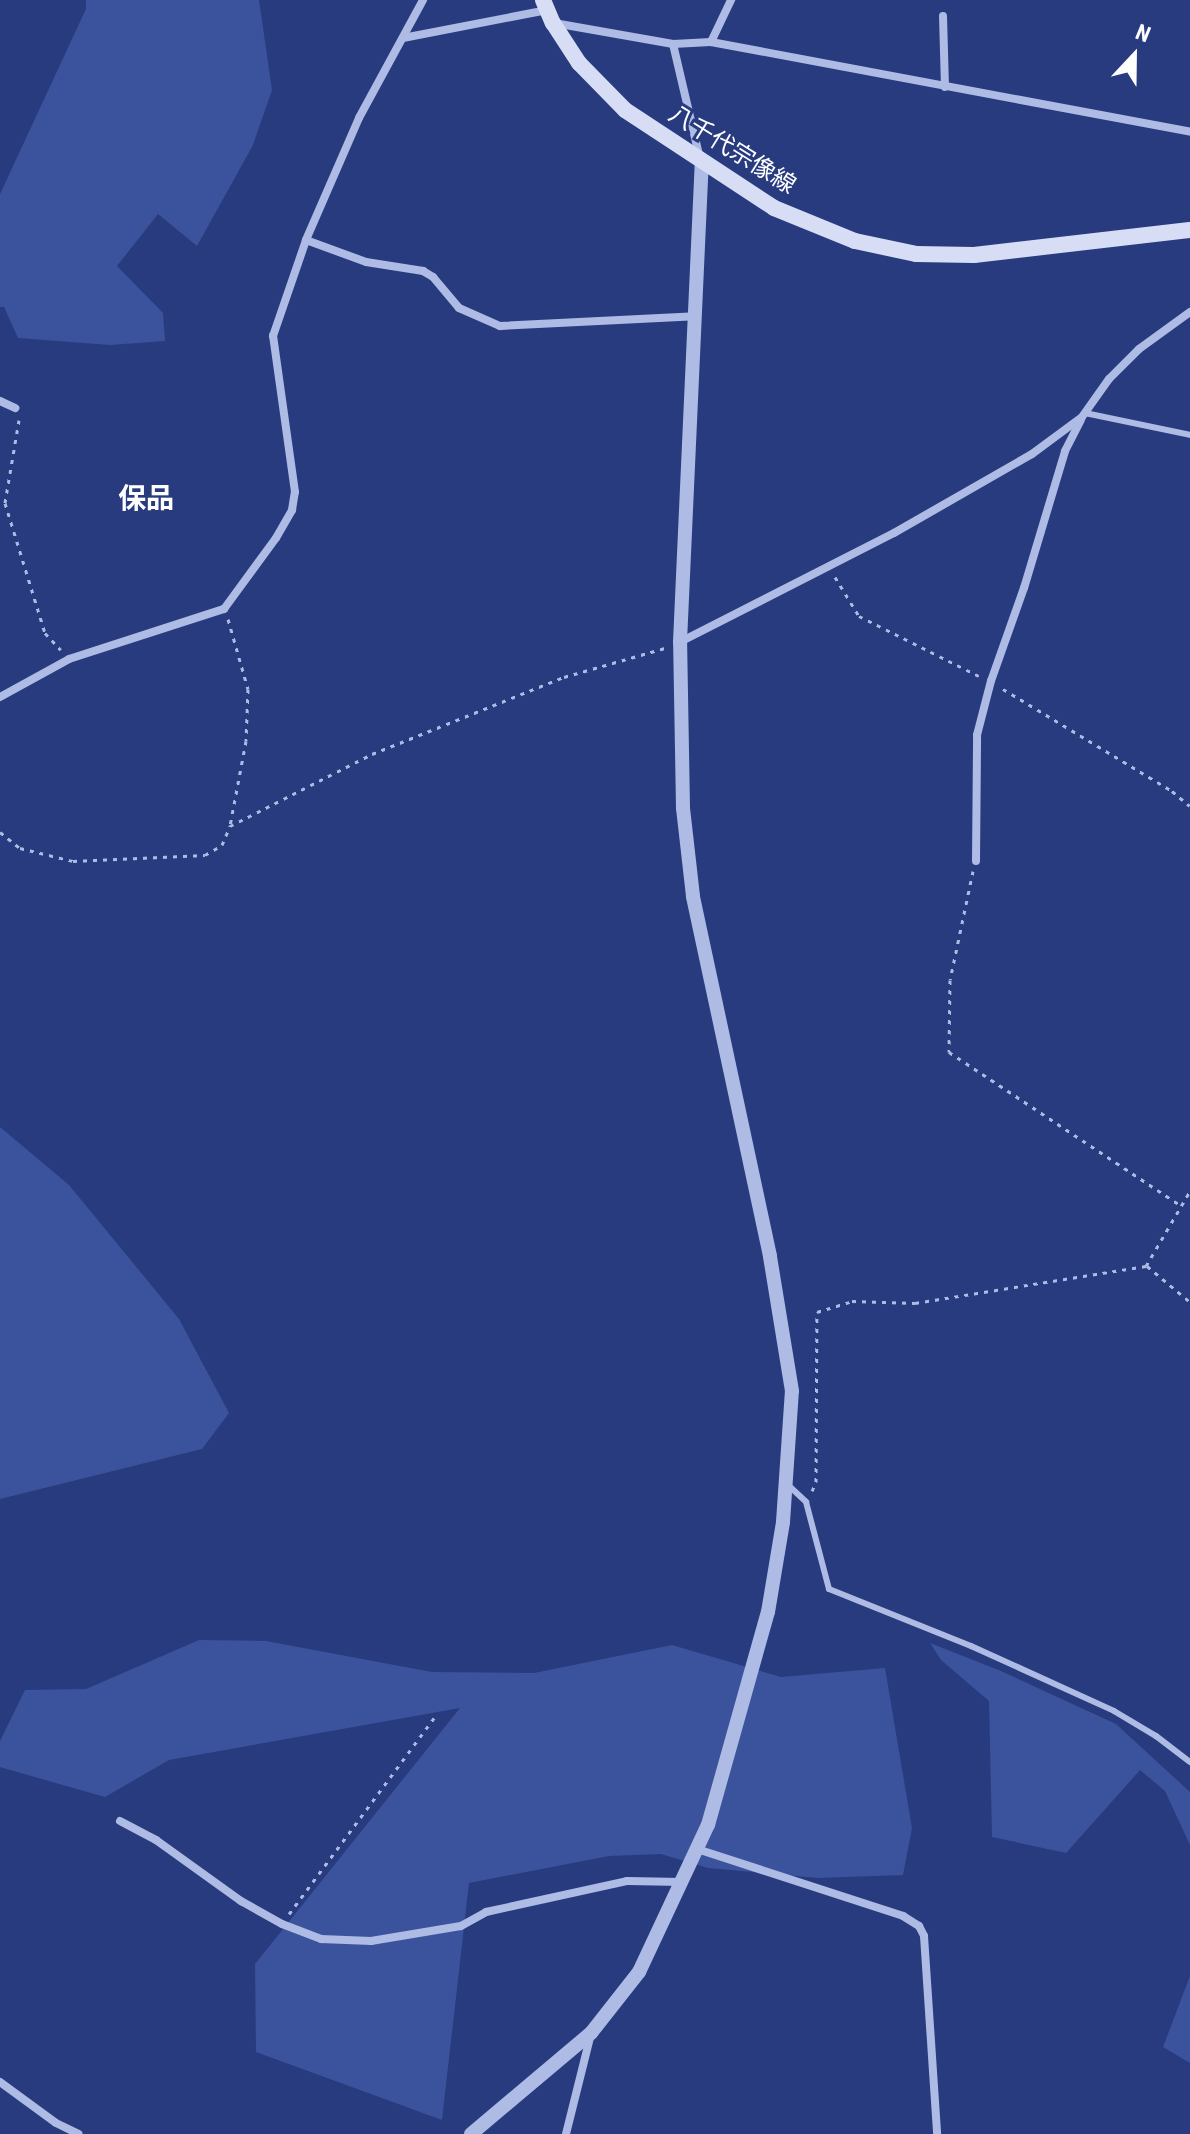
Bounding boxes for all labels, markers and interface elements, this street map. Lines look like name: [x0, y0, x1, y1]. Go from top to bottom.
north arrow: [1094, 16, 1174, 96]
text: N: [1132, 19, 1154, 47]
street label: 八千代宗像線: [663, 100, 801, 200]
district label: 保品: [118, 482, 174, 516]

